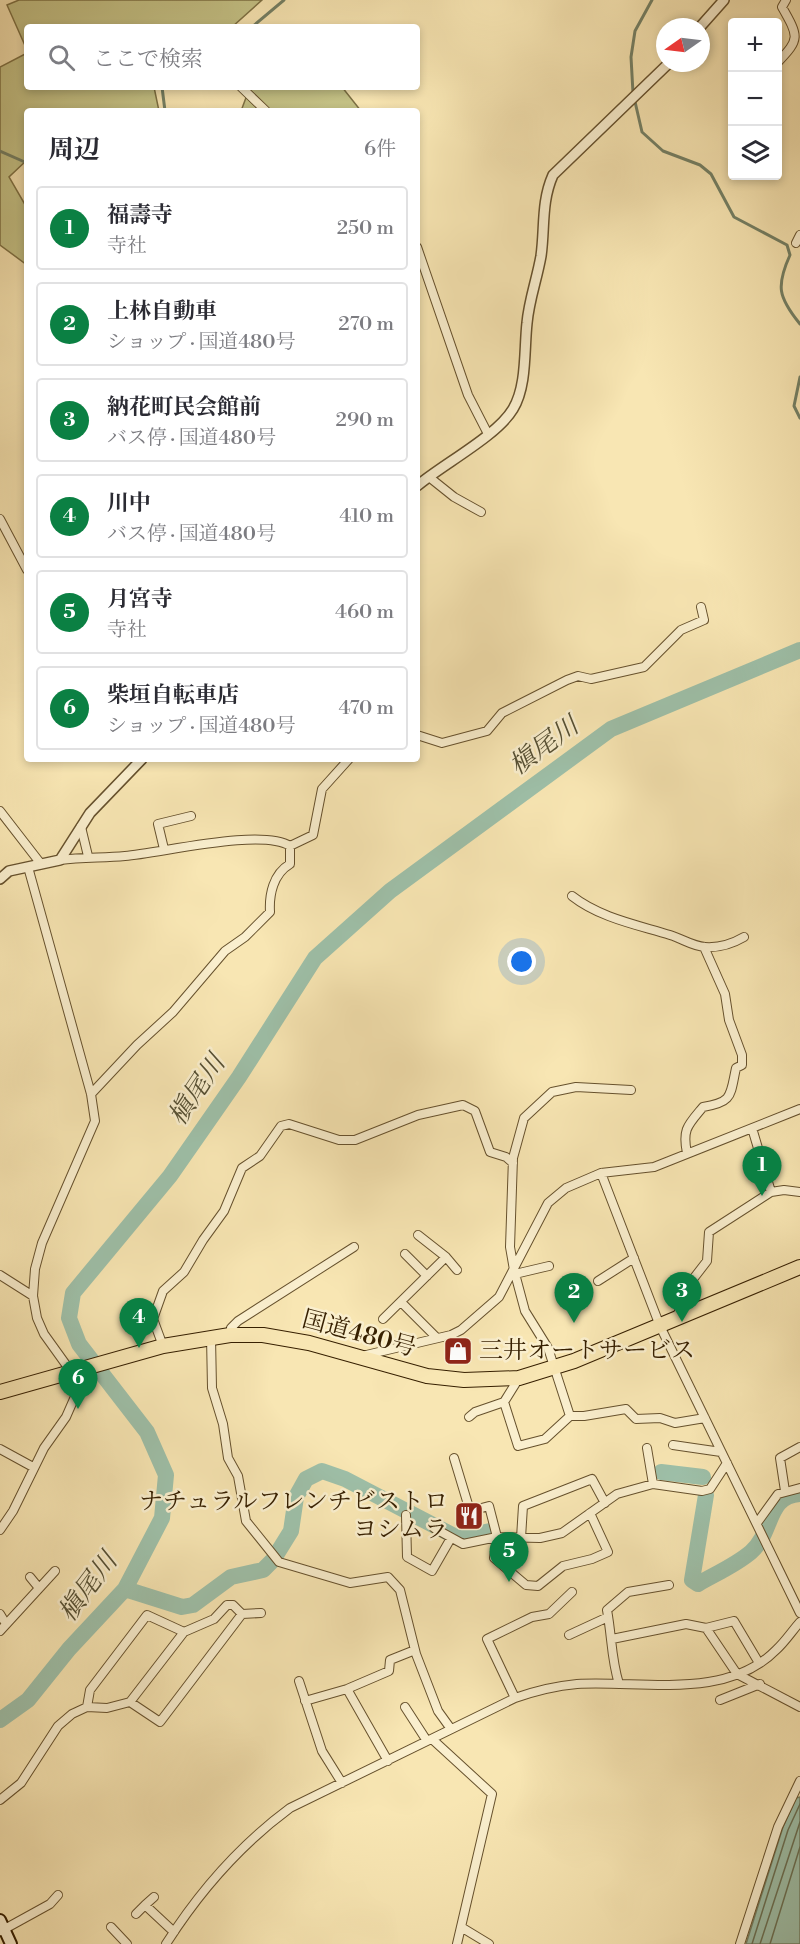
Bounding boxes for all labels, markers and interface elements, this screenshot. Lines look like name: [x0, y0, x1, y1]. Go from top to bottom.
north arrow: [656, 18, 710, 72]
map controls: [728, 18, 782, 180]
button: +: [728, 18, 782, 72]
search box: [24, 24, 420, 90]
icon: search: [45, 41, 78, 74]
text: ここで検索: [93, 46, 203, 73]
button: −: [728, 72, 782, 126]
button: layers: [728, 126, 782, 180]
text: 周辺: [48, 134, 100, 166]
text: 6件: [364, 137, 396, 162]
text: 福壽寺: [107, 202, 173, 229]
text: 1: [65, 216, 74, 241]
text: 250 m: [337, 216, 394, 241]
text: 寺社: [107, 234, 147, 259]
text: 上林自動車: [107, 298, 217, 325]
text: 2: [63, 312, 76, 337]
text: 270 m: [338, 312, 394, 337]
text: ショップ · 国道480号: [107, 330, 296, 355]
text: 納花町民会館前: [107, 394, 261, 421]
text: 3: [63, 408, 76, 433]
text: 290 m: [336, 408, 394, 433]
text: バス停 · 国道480号: [107, 426, 276, 451]
text: 川中: [107, 490, 151, 517]
text: 4: [63, 504, 76, 529]
text: 410 m: [339, 504, 394, 529]
text: バス停 · 国道480号: [107, 522, 276, 547]
text: 月宮寺: [107, 586, 173, 613]
text: 5: [63, 600, 76, 625]
text: 460 m: [335, 600, 394, 625]
text: 寺社: [107, 618, 147, 643]
text: 柴垣自転車店: [107, 682, 239, 709]
text: 6: [63, 696, 76, 721]
text: 470 m: [338, 696, 394, 721]
water label: 槇尾川: [503, 708, 587, 782]
text: ショップ · 国道480号: [107, 714, 296, 739]
your location: [507, 947, 536, 976]
water label: 槇尾川: [162, 1046, 234, 1131]
pin: 1: [742, 1146, 782, 1196]
pin: 3: [662, 1272, 702, 1322]
pin: 2: [554, 1274, 594, 1323]
pin: 4: [120, 1298, 158, 1348]
street label: 国道480号: [299, 1304, 419, 1364]
shop icon: 三井オートサービス: [442, 1335, 474, 1367]
place label: 三井オートサービス: [479, 1336, 695, 1366]
pin: 6: [58, 1360, 98, 1409]
place label: ナチュラルフレンチビストロ ヨシムラ: [139, 1487, 448, 1545]
restaurant icon: ナチュラルフレンチビストロ ヨシムラ: [453, 1500, 485, 1532]
pin: 5: [490, 1532, 528, 1582]
water label: 槇尾川: [52, 1544, 126, 1628]

